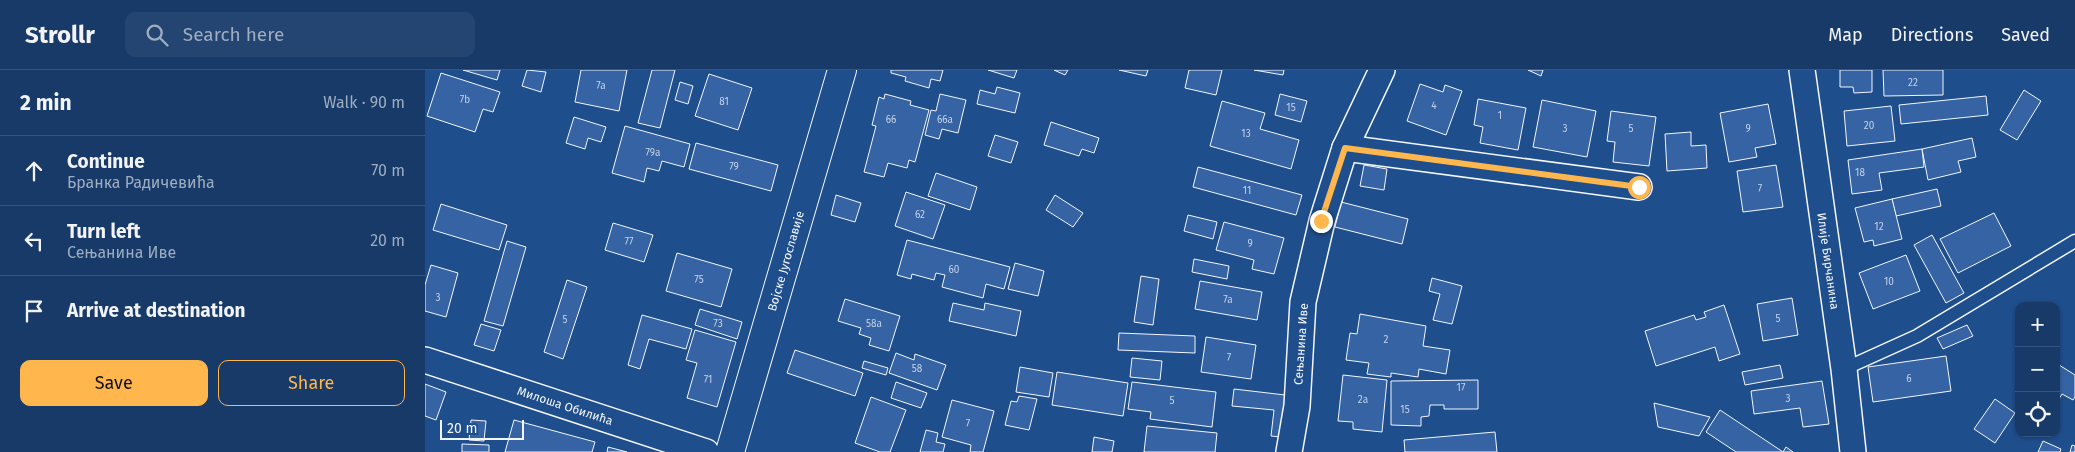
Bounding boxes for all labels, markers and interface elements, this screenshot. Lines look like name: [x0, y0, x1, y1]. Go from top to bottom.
search box: [125, 12, 475, 57]
text: Strollr: [25, 21, 95, 49]
icon: search: [143, 21, 171, 49]
text: Search here: [183, 23, 284, 46]
text: Map: [1828, 24, 1863, 46]
text: Directions: [1891, 24, 1973, 46]
text: Saved: [2001, 24, 2050, 46]
house number: 22: [1908, 77, 1918, 89]
house number: 7a: [596, 80, 606, 92]
text: 2 min: [20, 90, 72, 116]
text: Walk · 90 m: [323, 93, 405, 112]
house number: 7b: [460, 94, 470, 106]
house number: 81: [719, 96, 729, 108]
house number: 4: [1431, 100, 1437, 112]
house number: 15: [1286, 102, 1296, 114]
house number: 1: [1498, 110, 1502, 122]
house number: 66: [886, 114, 896, 126]
house number: 66a: [937, 114, 953, 126]
house number: 20: [1864, 120, 1875, 132]
house number: 3: [1563, 123, 1568, 135]
house number: 5: [1628, 123, 1634, 135]
house number: 9: [1745, 123, 1751, 135]
house number: 13: [1241, 128, 1251, 140]
house number: 79a: [646, 147, 660, 159]
text: Continue: [67, 150, 145, 173]
icon: ahead: [20, 157, 48, 185]
text: 70 m: [371, 161, 405, 180]
house number: 79: [729, 161, 739, 173]
house number: 18: [1855, 167, 1865, 179]
text: Бранка Радичевића: [67, 173, 215, 192]
route start: [1628, 176, 1651, 199]
house number: 7: [1758, 183, 1763, 195]
house number: 11: [1243, 185, 1251, 197]
street label: Војске Југославије: [765, 209, 807, 313]
house number: 62: [915, 209, 925, 221]
route end: [1310, 210, 1333, 233]
street label: Илије Бирчанина: [1814, 212, 1842, 310]
text: Turn left: [67, 220, 141, 243]
house number: 12: [1874, 221, 1884, 233]
icon: left: [20, 227, 48, 255]
text: 20 m: [370, 231, 405, 250]
house number: 77: [625, 236, 634, 248]
house number: 9: [1247, 238, 1253, 250]
text: Сењанина Иве: [67, 243, 176, 262]
house number: 60: [949, 264, 960, 276]
house number: 75: [694, 274, 704, 286]
house number: 10: [1884, 276, 1894, 288]
house number: 3: [436, 292, 441, 304]
house number: 7a: [1223, 294, 1233, 306]
icon: arrive: [20, 297, 48, 325]
text: Arrive at destination: [67, 299, 246, 322]
map controls: [2015, 302, 2060, 437]
button: +: [2015, 302, 2060, 347]
street label: Сењанина Иве: [1291, 303, 1311, 385]
house number: 5: [1775, 313, 1781, 325]
house number: 5: [562, 314, 568, 326]
house number: 73: [713, 318, 723, 330]
house number: 58a: [866, 318, 882, 330]
house number: 2: [1384, 334, 1389, 346]
button: −: [2015, 347, 2060, 392]
house number: 7: [1227, 352, 1232, 364]
button: Save: [20, 360, 208, 406]
button: Share: [218, 360, 405, 406]
house number: 58: [912, 363, 923, 375]
house number: 6: [1906, 373, 1912, 385]
house number: 71: [704, 374, 712, 386]
house number: 17: [1457, 382, 1466, 394]
street label: Милоша Обилића: [515, 384, 615, 428]
button: locate: [2015, 392, 2060, 437]
house number: 3: [1786, 393, 1791, 405]
house number: 2a: [1358, 394, 1368, 406]
house number: 5: [1169, 395, 1175, 407]
house number: 15: [1400, 404, 1410, 416]
scale bar: [440, 417, 524, 440]
house number: 7: [966, 418, 971, 430]
text: 20 m: [447, 420, 477, 437]

